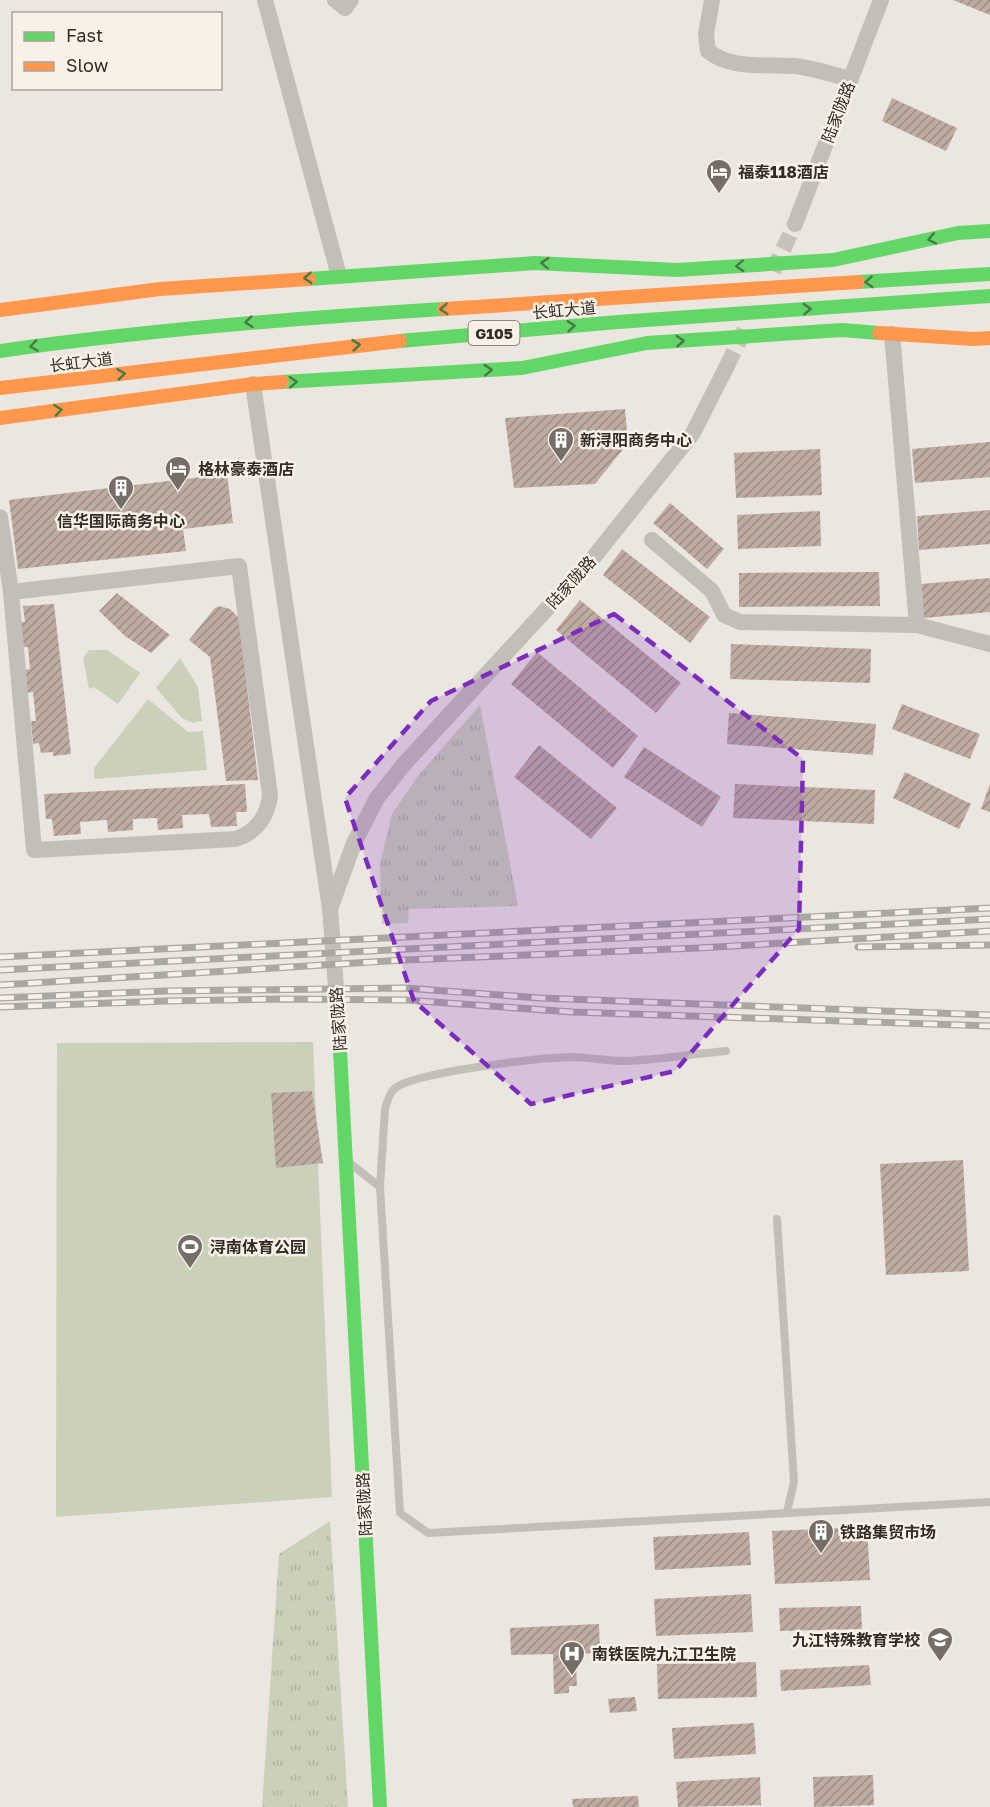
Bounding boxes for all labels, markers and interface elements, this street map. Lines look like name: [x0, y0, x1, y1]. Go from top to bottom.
legend: [12, 12, 222, 90]
text: Fast: [66, 24, 103, 46]
text: Slow: [66, 54, 109, 76]
street label: 陆家陇路: [817, 79, 859, 145]
hotel icon: 福泰118酒店: [704, 157, 734, 195]
place label: 福泰118酒店: [738, 162, 829, 182]
one-way arrow: [927, 232, 937, 245]
one-way arrow: [540, 257, 549, 270]
one-way arrow: [735, 260, 744, 273]
one-way arrow: [304, 272, 313, 285]
one-way arrow: [864, 275, 873, 288]
street label: 长虹大道: [531, 297, 597, 323]
one-way arrow: [439, 302, 448, 315]
one-way arrow: [803, 302, 812, 315]
one-way arrow: [245, 315, 254, 328]
one-way arrow: [566, 320, 576, 333]
road number: G105: [468, 321, 520, 345]
one-way arrow: [676, 334, 685, 347]
one-way arrow: [30, 339, 39, 351]
one-way arrow: [351, 340, 360, 352]
street label: 长虹大道: [48, 348, 114, 376]
one-way arrow: [483, 364, 492, 377]
one-way arrow: [116, 368, 125, 380]
one-way arrow: [289, 376, 298, 389]
one-way arrow: [53, 404, 62, 416]
building icon: 新浔阳商务中心: [546, 425, 576, 463]
place label: 新浔阳商务中心: [580, 430, 692, 450]
hotel icon: 格林豪泰酒店: [163, 454, 193, 492]
place label: 格林豪泰酒店: [198, 459, 294, 479]
building icon: 信华国际商务中心: [106, 473, 136, 511]
place label: 信华国际商务中心: [57, 511, 185, 531]
street label: 陆家陇路: [542, 552, 600, 612]
street label: 陆家陇路: [326, 986, 350, 1052]
sports icon: 浔南体育公园: [175, 1232, 205, 1270]
place label: 浔南体育公园: [210, 1237, 306, 1257]
street label: 陆家陇路: [352, 1472, 376, 1536]
building icon: 铁路集贸市场: [806, 1517, 836, 1555]
place label: 铁路集贸市场: [840, 1522, 936, 1542]
school or university icon: 九江特殊教育学校: [925, 1625, 955, 1663]
place label: 九江特殊教育学校: [792, 1630, 921, 1650]
hospital icon: 南铁医院九江卫生院: [557, 1639, 587, 1677]
place label: 南铁医院九江卫生院: [592, 1644, 736, 1664]

